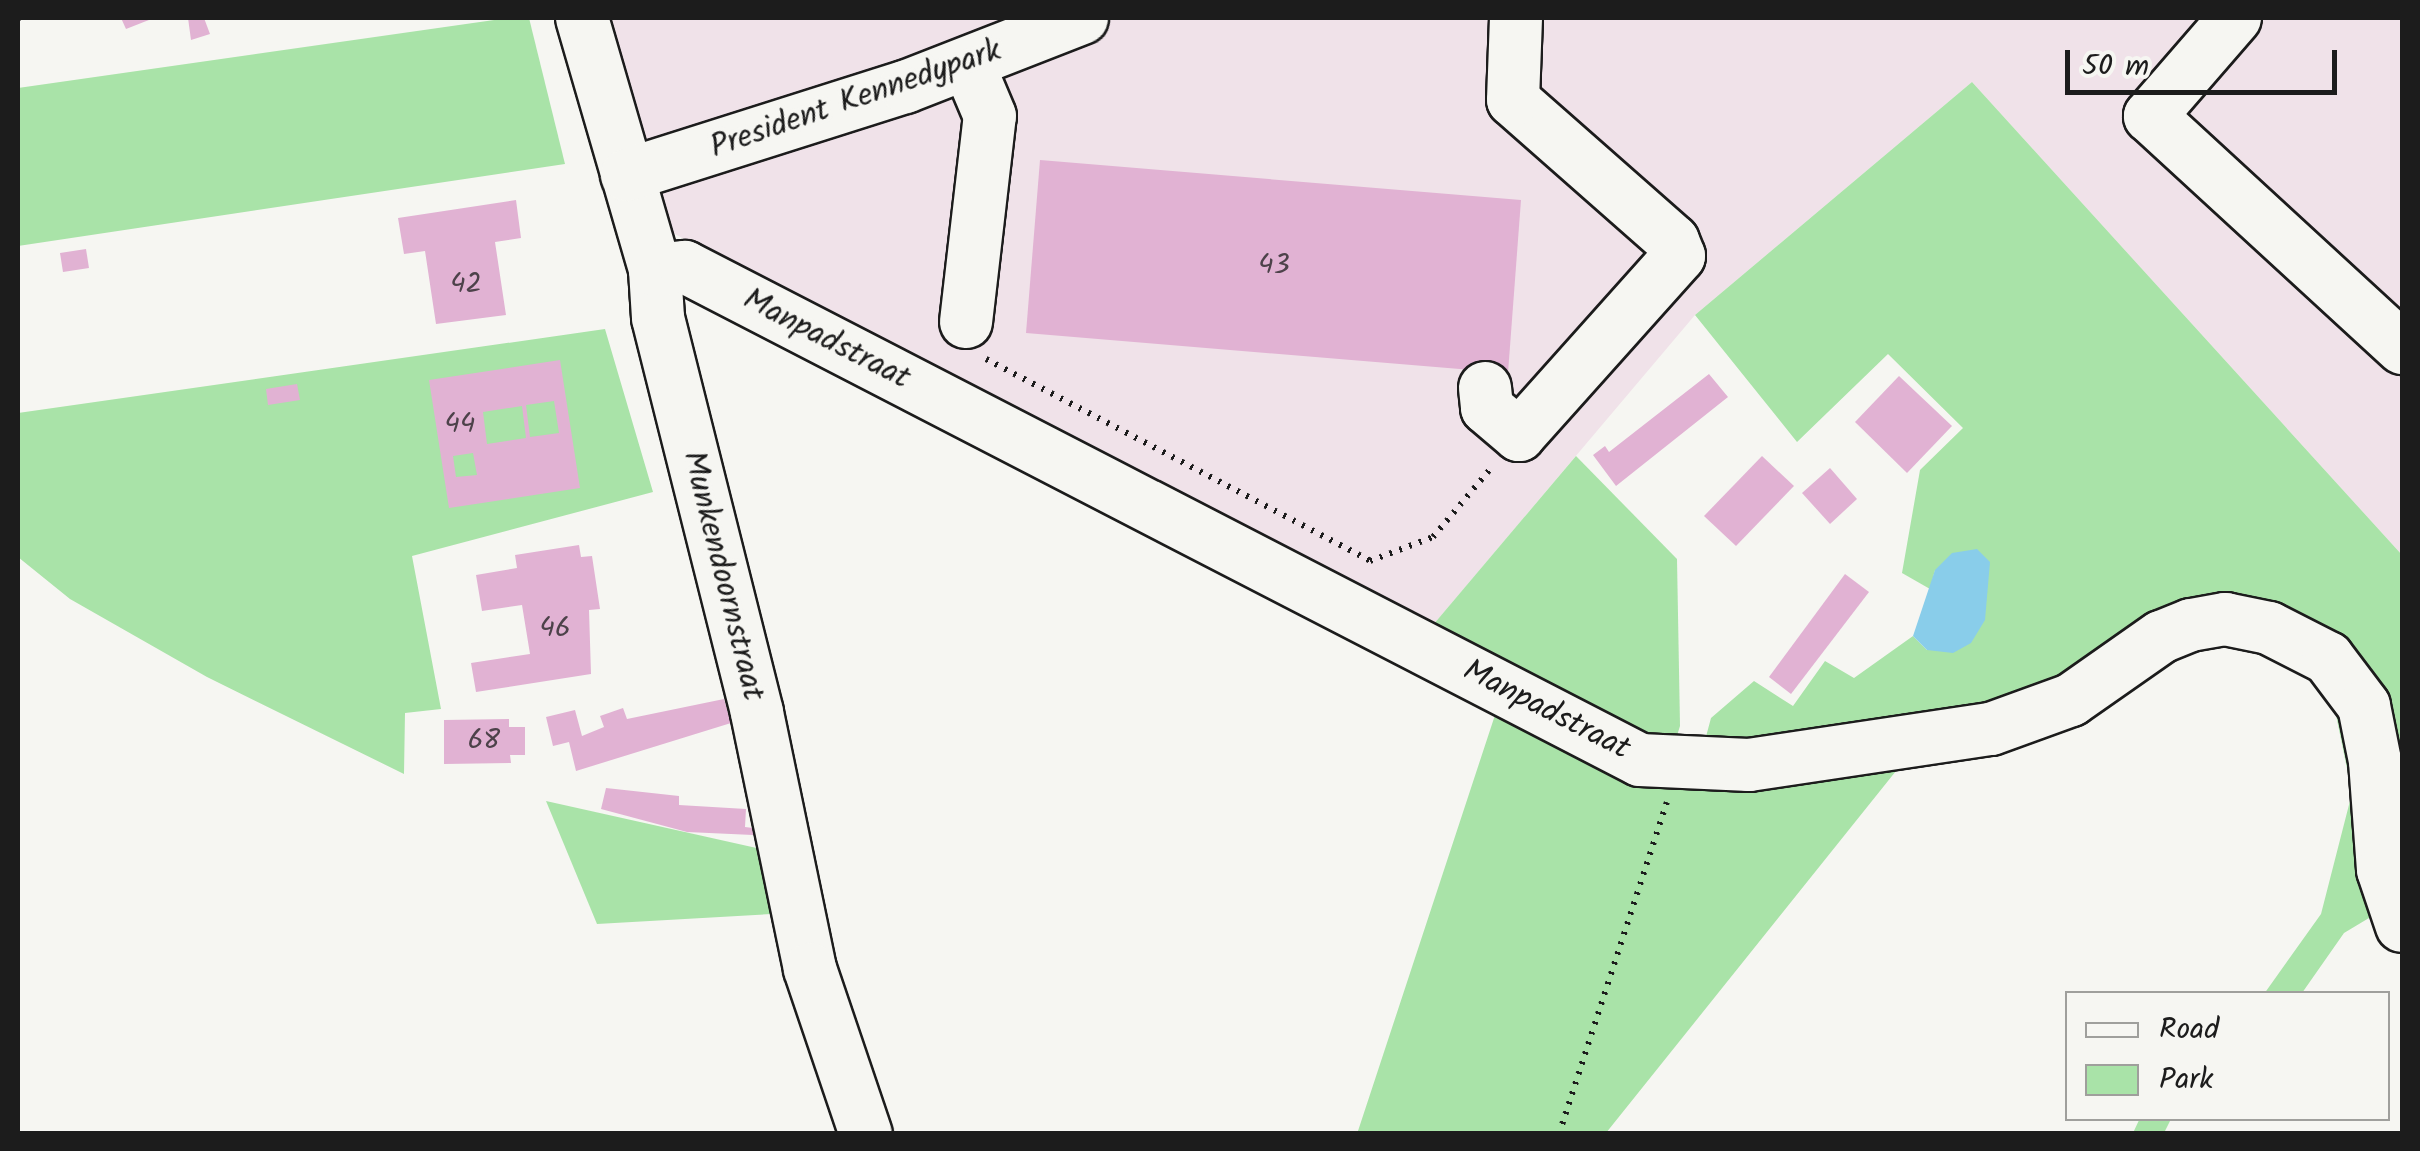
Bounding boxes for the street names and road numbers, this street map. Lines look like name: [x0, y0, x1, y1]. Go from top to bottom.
street label: President Kennedypark: [706, 32, 1006, 168]
street label: Manpadstraat: [736, 281, 916, 399]
street label: Munkendoornstraat: [672, 447, 772, 705]
street label: Manpadstraat: [1456, 652, 1636, 770]

